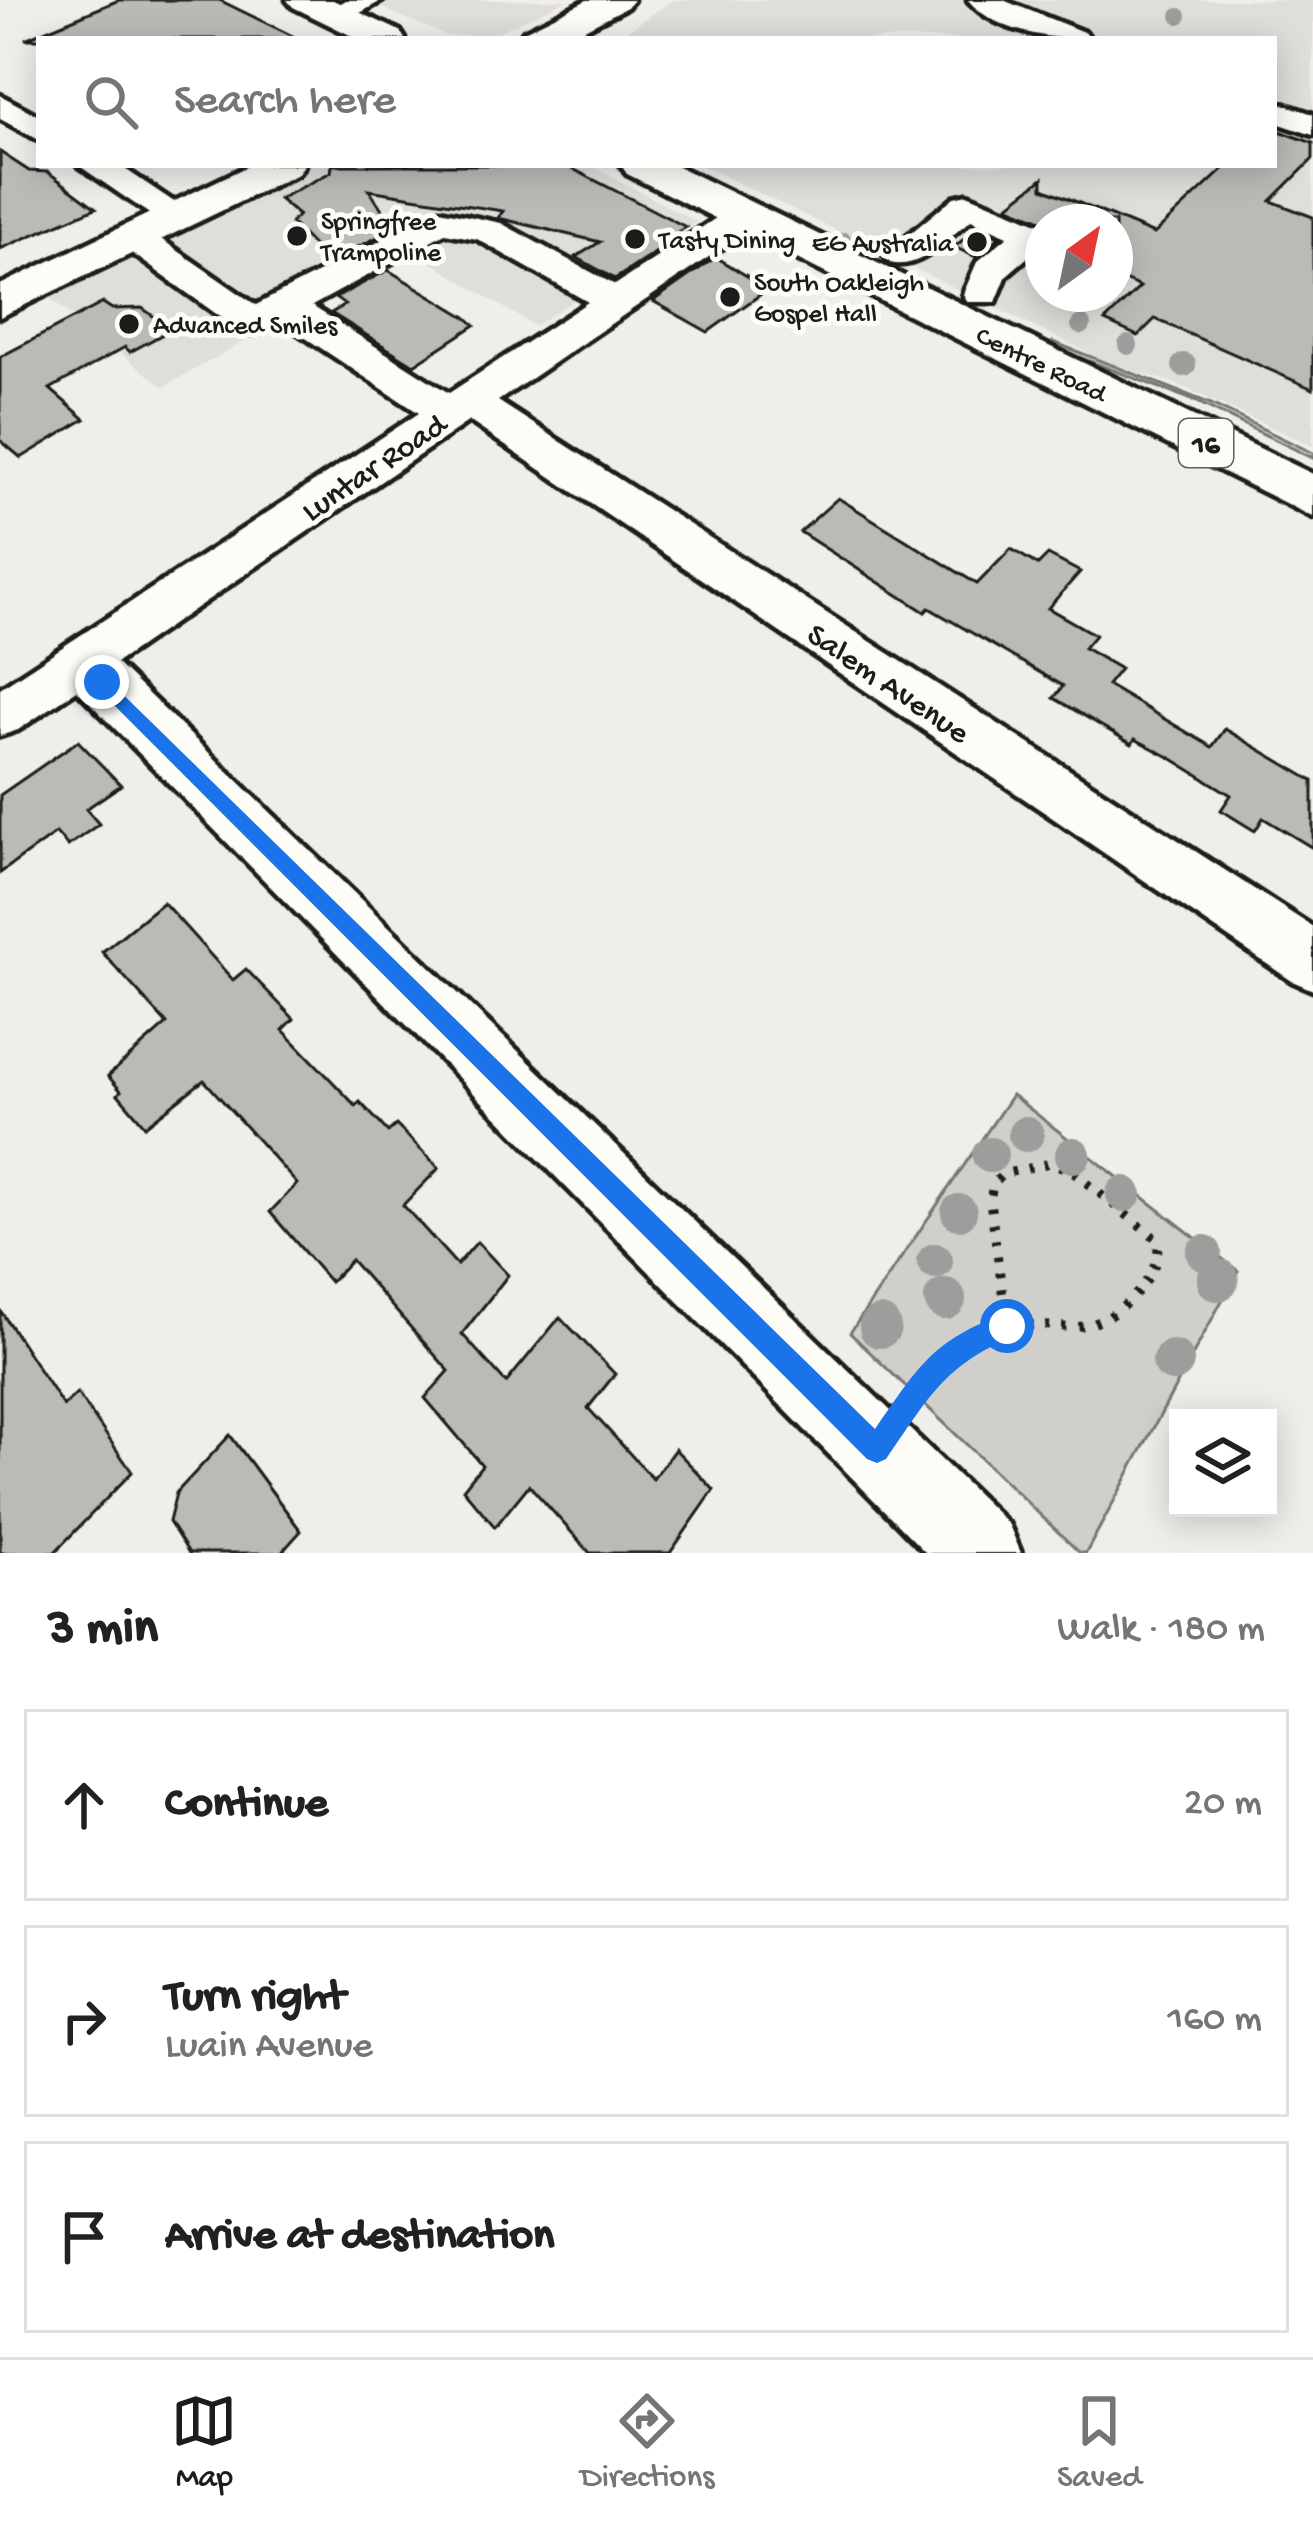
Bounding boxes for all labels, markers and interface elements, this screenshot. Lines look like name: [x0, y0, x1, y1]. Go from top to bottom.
search box: [36, 36, 1277, 168]
icon: search: [78, 69, 144, 135]
text: Search here: [174, 76, 396, 129]
north arrow: [1025, 204, 1133, 312]
place label: Springfree Trampoline: [319, 208, 442, 271]
marker: Springfree Trampoline: [284, 223, 310, 249]
marker: Tasty Dining: [622, 226, 648, 252]
place label: Tasty Dining: [657, 227, 795, 259]
marker: EG Australia: [964, 229, 990, 255]
place label: EG Australia: [812, 230, 954, 262]
place label: South Oakleigh Gospel Hall: [754, 269, 924, 332]
marker: South Oakleigh Gospel Hall: [717, 284, 743, 310]
marker: Advanced Smiles: [116, 311, 142, 337]
place label: Advanced Smiles: [153, 312, 338, 344]
street label: Centre Road: [970, 321, 1113, 413]
street label: Luntar Road: [296, 406, 457, 532]
road number: 16: [1179, 419, 1233, 467]
street label: Salem Avenue: [798, 618, 976, 755]
route end: [75, 655, 129, 709]
route start: [980, 1299, 1034, 1353]
map controls: [1169, 1409, 1277, 1517]
button: layers: [1169, 1409, 1277, 1517]
text: 3 min: [48, 1601, 158, 1661]
text: Walk · 180 m: [1057, 1608, 1265, 1654]
icon: ahead: [51, 1772, 117, 1838]
text: Continue: [165, 1779, 328, 1832]
text: 20 m: [1184, 1782, 1262, 1828]
text: Turn right: [165, 1972, 345, 2025]
icon: right: [51, 1988, 117, 2054]
text: 160 m: [1167, 1998, 1262, 2044]
text: Luain Avenue: [165, 2025, 373, 2071]
icon: arrive: [51, 2204, 117, 2270]
text: Arrive at destination: [165, 2211, 554, 2264]
tab: Map: [171, 2388, 237, 2498]
tab: Directions: [580, 2388, 714, 2498]
tab: Saved: [1057, 2388, 1142, 2498]

